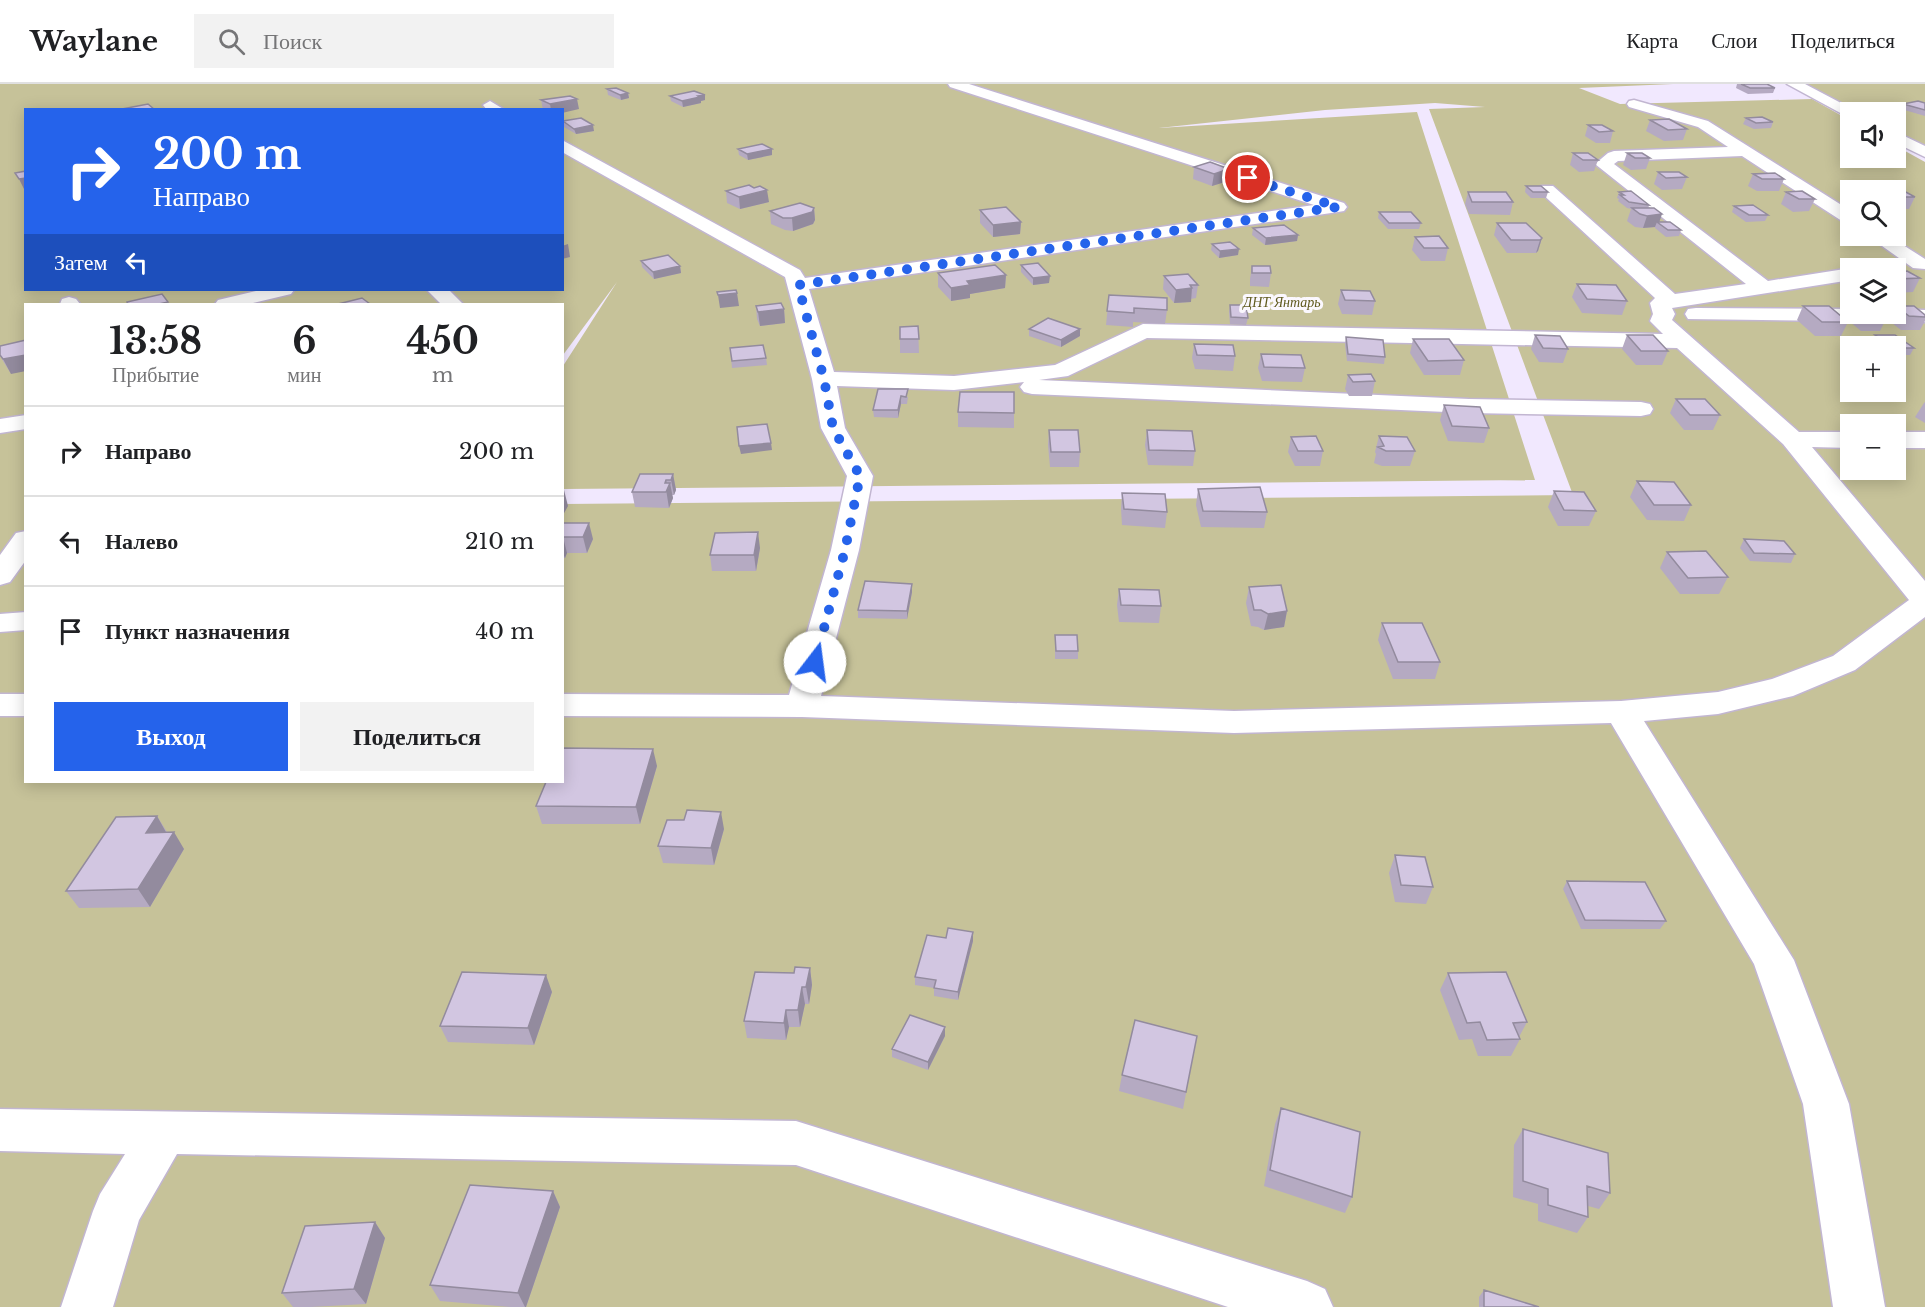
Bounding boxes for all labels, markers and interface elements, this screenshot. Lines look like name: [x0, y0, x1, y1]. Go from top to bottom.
search box: [194, 14, 614, 68]
text: Waylane: [30, 24, 158, 59]
icon: search: [215, 25, 248, 58]
text: Поиск: [263, 28, 322, 55]
text: Карта: [1626, 28, 1678, 54]
text: Слои: [1711, 28, 1757, 54]
text: Поделиться: [1790, 28, 1895, 54]
map controls: [1840, 102, 1906, 480]
button: sound: [1840, 102, 1906, 168]
text: 200 m: [153, 128, 301, 180]
icon: right: [54, 132, 132, 210]
pin: [1222, 152, 1273, 203]
icon: arrive: [1231, 161, 1264, 194]
text: Направо: [153, 180, 250, 213]
button: search: [1840, 180, 1906, 246]
icon: left: [120, 246, 153, 279]
text: Затем: [54, 249, 108, 276]
button: layers: [1840, 258, 1906, 324]
park label: ДНТ Янтарь: [1241, 293, 1321, 311]
text: 13:58: [109, 319, 202, 364]
text: 6: [292, 319, 316, 364]
text: 450: [406, 319, 479, 364]
button: +: [1840, 336, 1906, 402]
text: Прибытие: [112, 363, 199, 387]
text: мин: [287, 363, 321, 387]
text: m: [432, 363, 453, 387]
button: −: [1840, 414, 1906, 480]
icon: right: [54, 435, 87, 468]
text: Направо: [105, 438, 191, 465]
text: 200 m: [459, 438, 534, 465]
icon: left: [54, 525, 87, 558]
text: Налево: [105, 528, 178, 555]
text: 210 m: [465, 528, 534, 555]
icon: arrive: [54, 615, 87, 648]
text: Пункт назначения: [105, 618, 290, 645]
text: 40 m: [476, 618, 534, 645]
position arrow: [783, 630, 847, 694]
button: Выход: [54, 702, 288, 771]
button: Поделиться: [300, 702, 534, 771]

